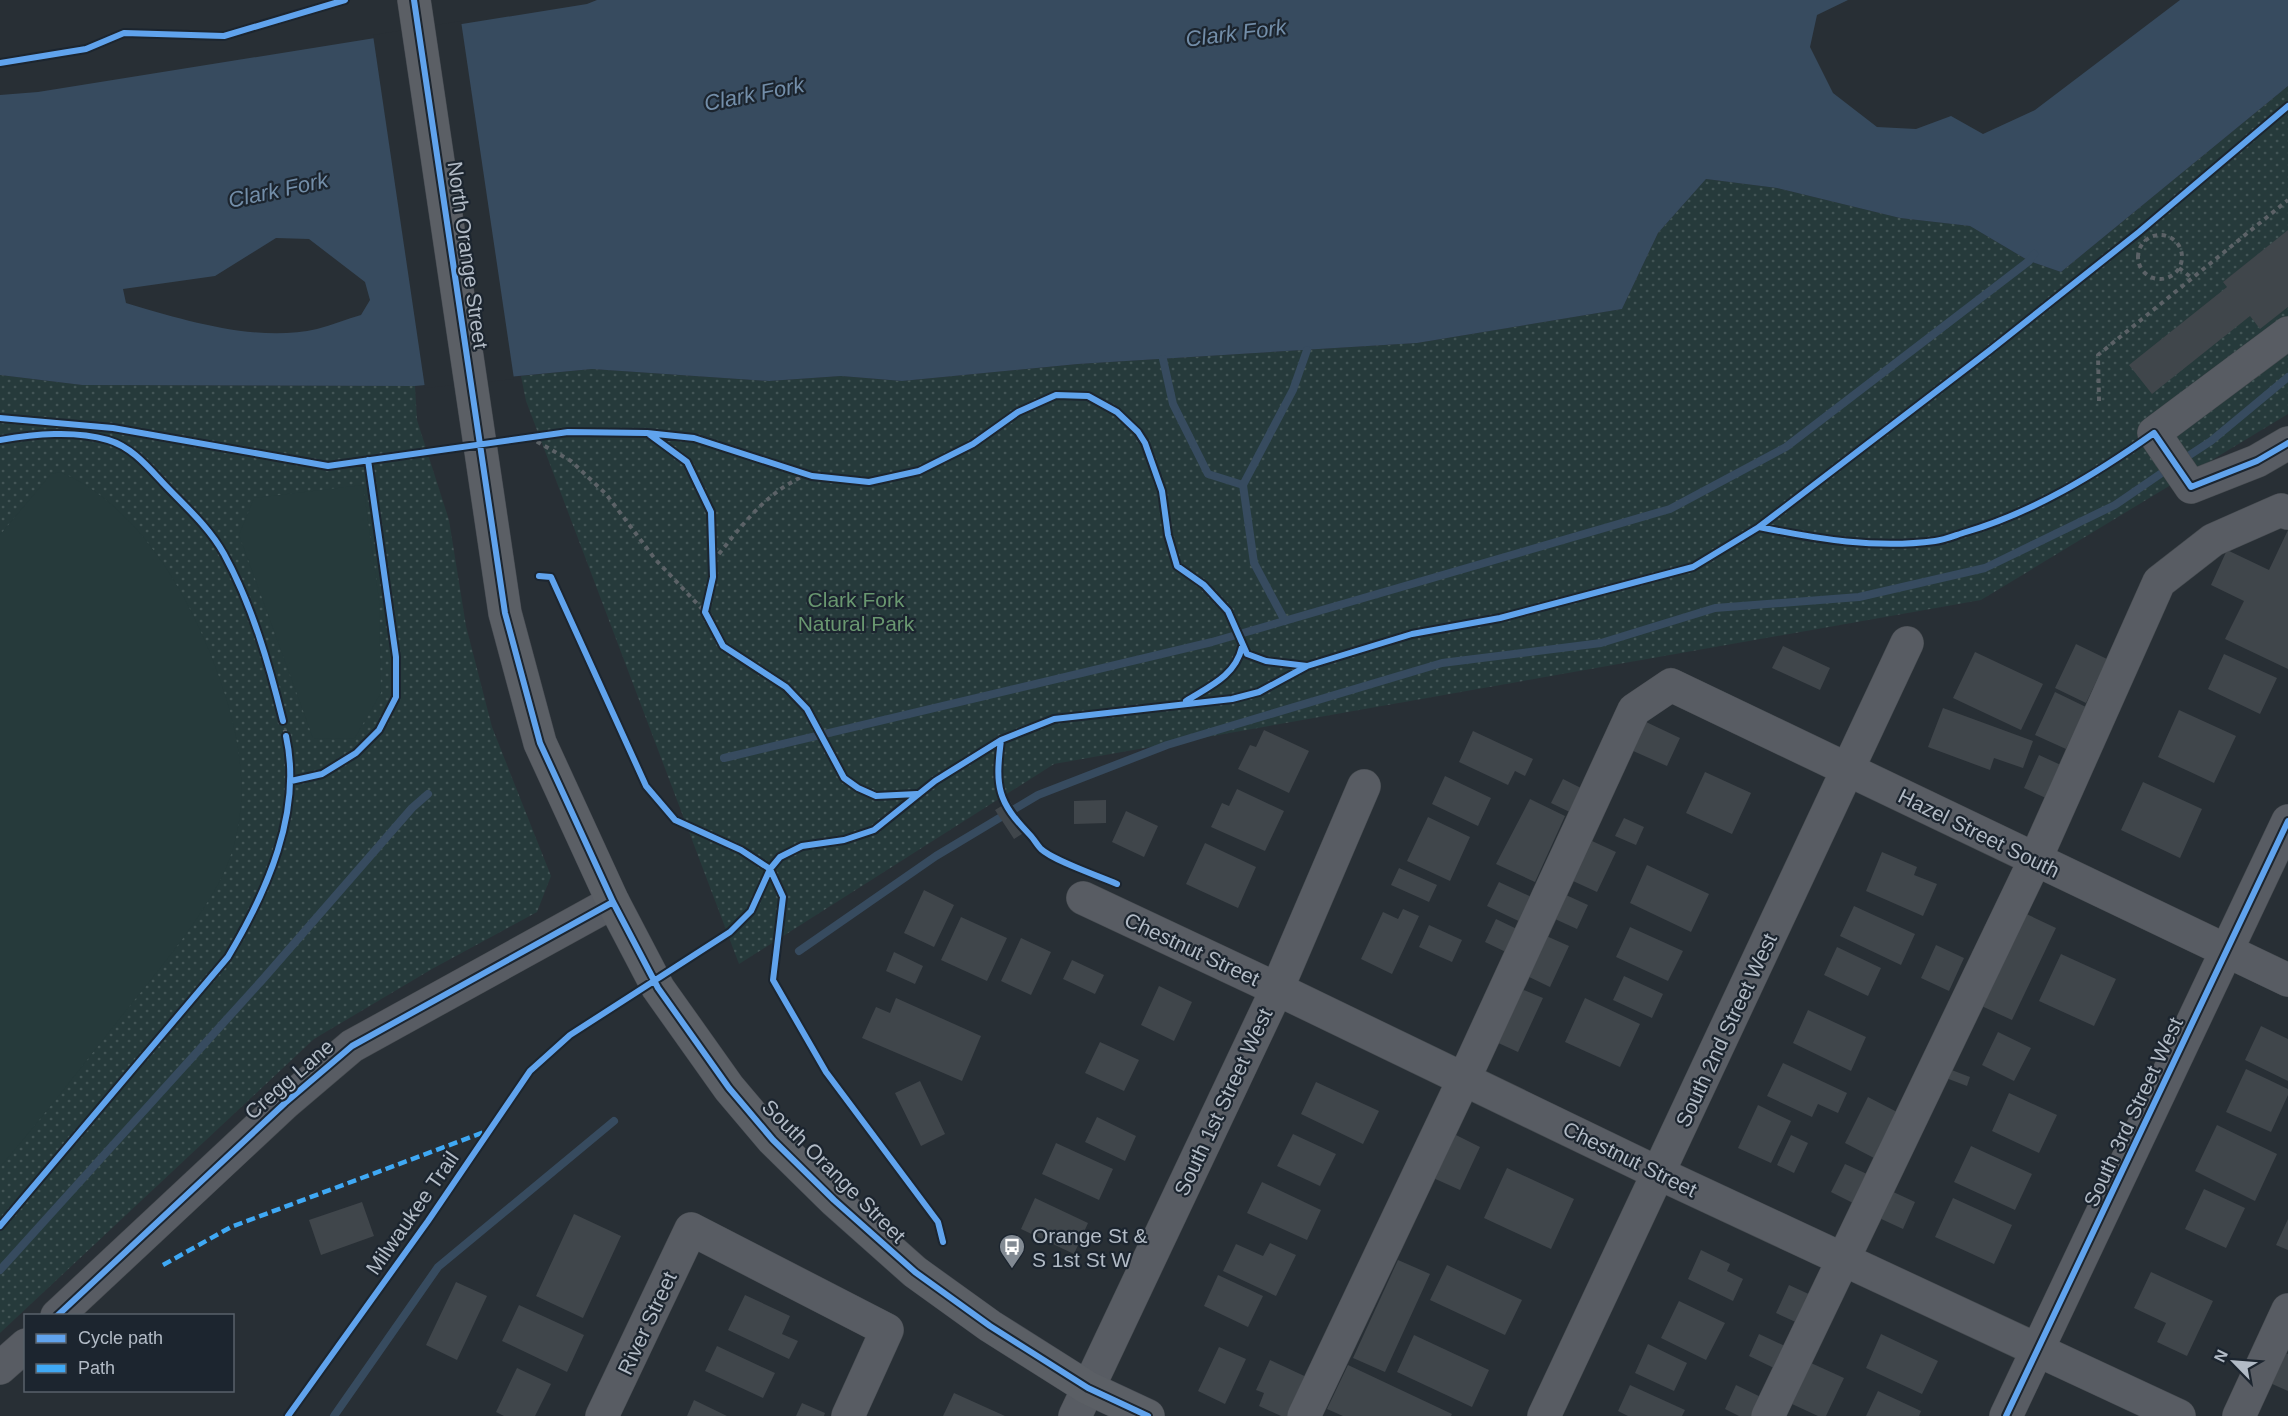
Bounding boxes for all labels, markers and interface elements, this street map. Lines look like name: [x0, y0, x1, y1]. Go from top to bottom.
water label: Clark Fork: [1184, 14, 1289, 52]
water label: Clark Fork: [702, 72, 807, 116]
street label: North Orange Street: [443, 160, 493, 350]
water label: Clark Fork: [226, 167, 331, 213]
park label: Clark Fork Natural Park: [798, 588, 915, 635]
street label: Hazel Street South: [1895, 784, 2063, 882]
street label: Chestnut Street: [1121, 908, 1263, 990]
street label: South 2nd Street West: [1671, 929, 1781, 1130]
street label: South 1st Street West: [1169, 1005, 1277, 1199]
street label: South 3rd Street West: [2079, 1014, 2187, 1210]
street label: Cregg Lane: [240, 1034, 338, 1124]
street label: South Orange Street: [758, 1095, 910, 1247]
street label: Chestnut Street: [1559, 1117, 1701, 1201]
street label: Milwaukee Trail: [361, 1147, 463, 1279]
place label: Orange St & S 1st St W: [1032, 1224, 1148, 1271]
bus stop icon: Orange St & S 1st St W: [997, 1232, 1027, 1270]
street label: River Street: [613, 1268, 681, 1378]
legend: [24, 1314, 234, 1392]
text: Cycle path: [78, 1328, 163, 1348]
north arrow: [2204, 1332, 2264, 1392]
text: N: [2211, 1347, 2231, 1365]
text: Path: [78, 1358, 115, 1378]

